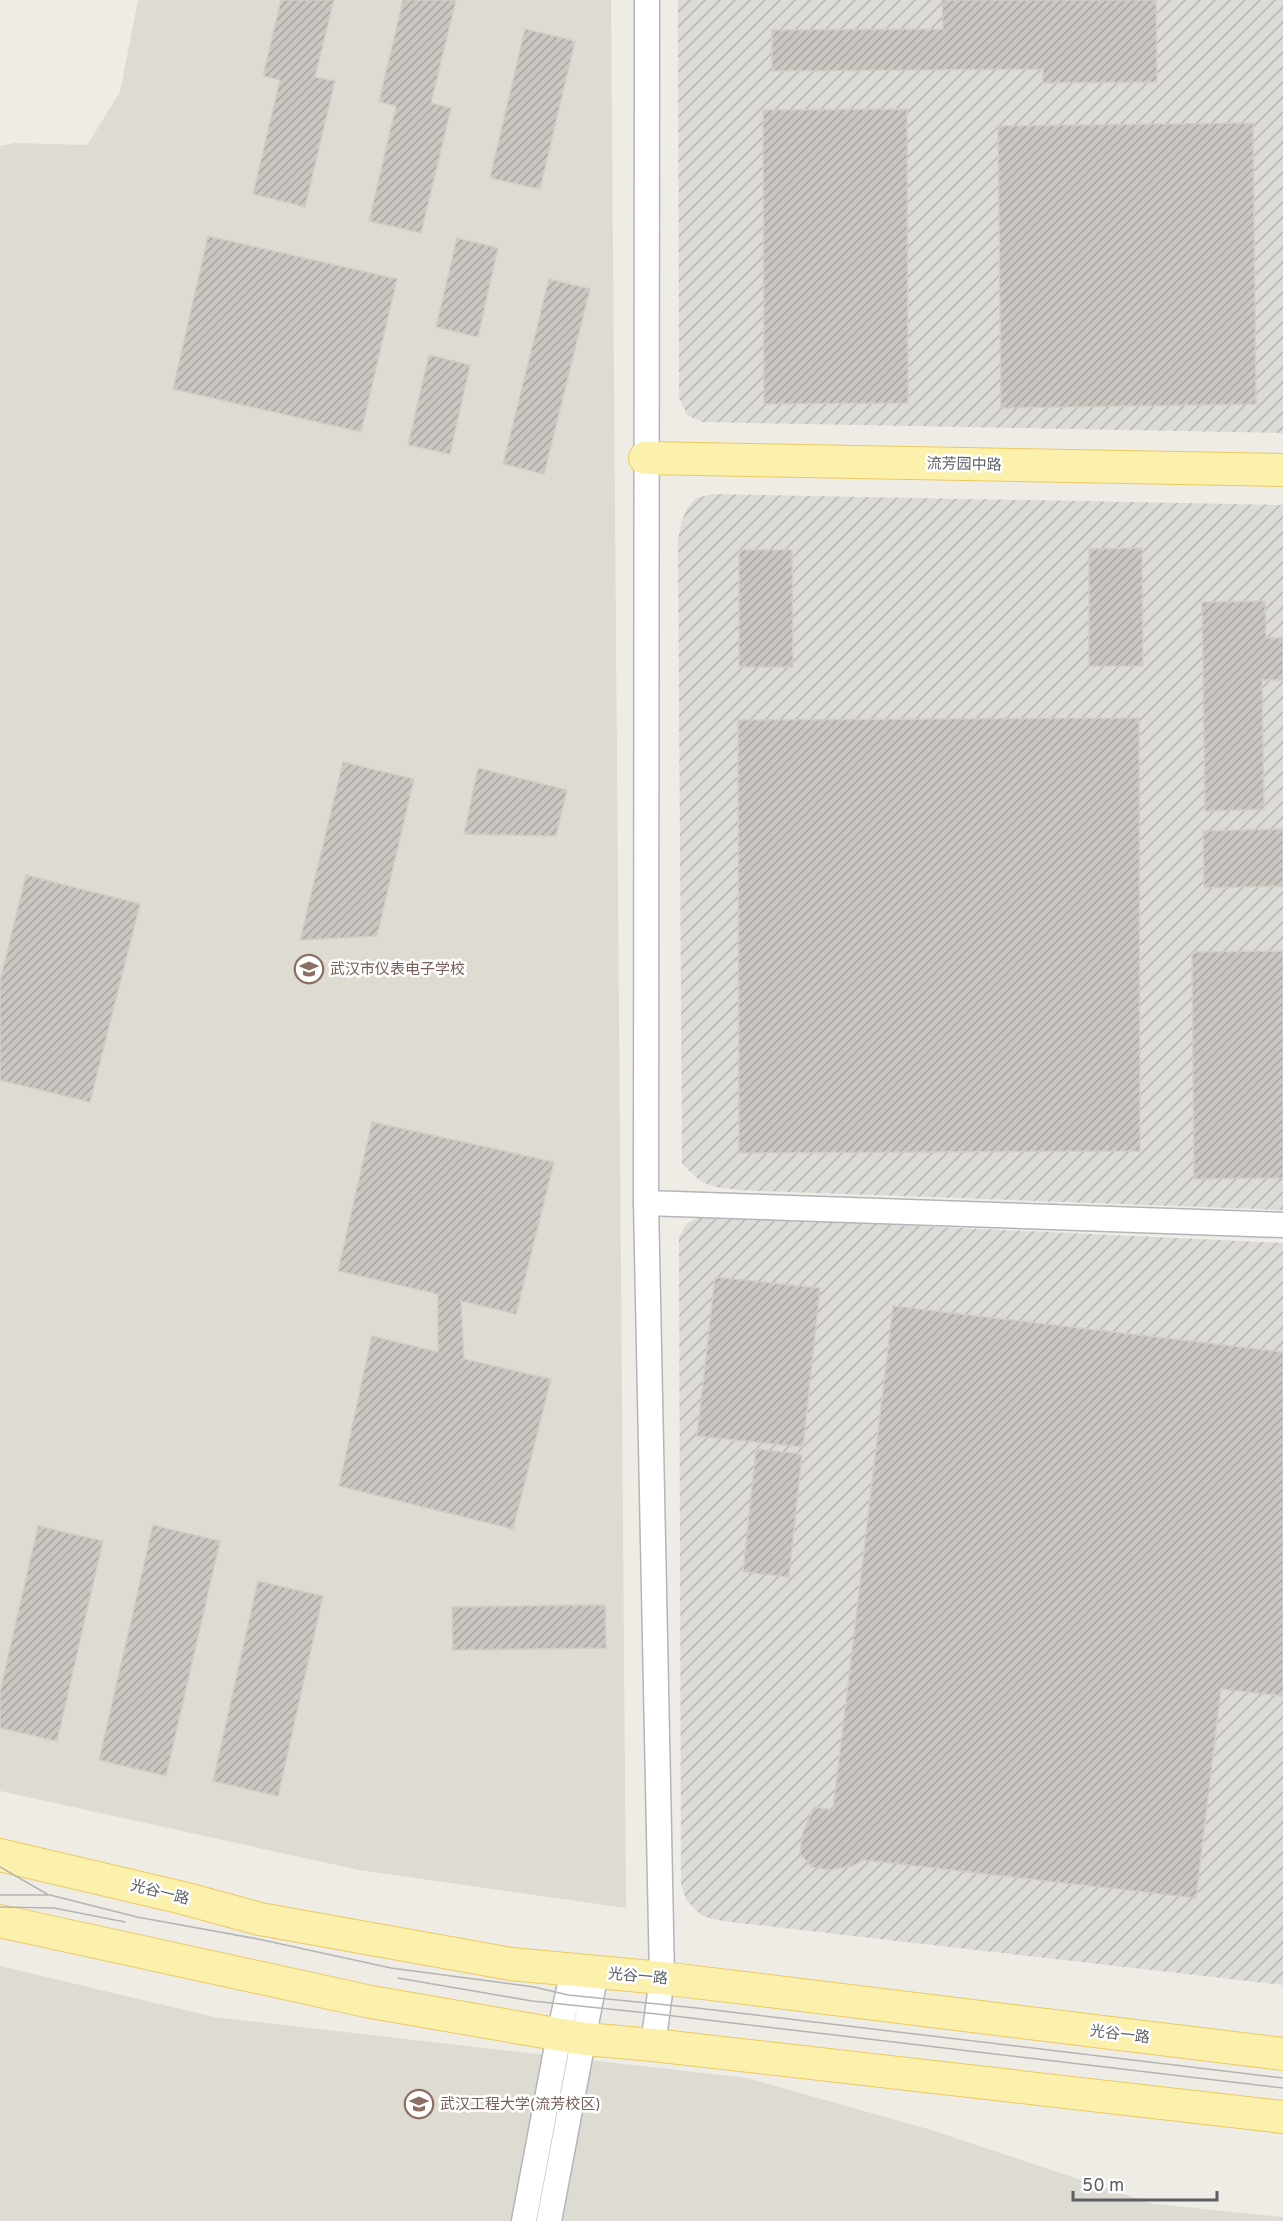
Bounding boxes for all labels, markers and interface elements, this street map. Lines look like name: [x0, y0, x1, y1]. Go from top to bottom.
street label: 流芳园中路: [926, 455, 1002, 476]
school or university icon: 武汉市仪表电子学校: [293, 953, 325, 985]
place label: 武汉市仪表电子学校: [330, 960, 465, 980]
street label: 光谷一路: [128, 1877, 191, 1910]
street label: 光谷一路: [607, 1965, 669, 1990]
street label: 光谷一路: [1089, 2022, 1151, 2049]
school or university icon: 武汉工程大学(流芳校区): [403, 2088, 435, 2120]
place label: 武汉工程大学(流芳校区): [440, 2095, 600, 2115]
scale bar: [1073, 2164, 1217, 2202]
text: 50 m: [1082, 2175, 1124, 2198]

